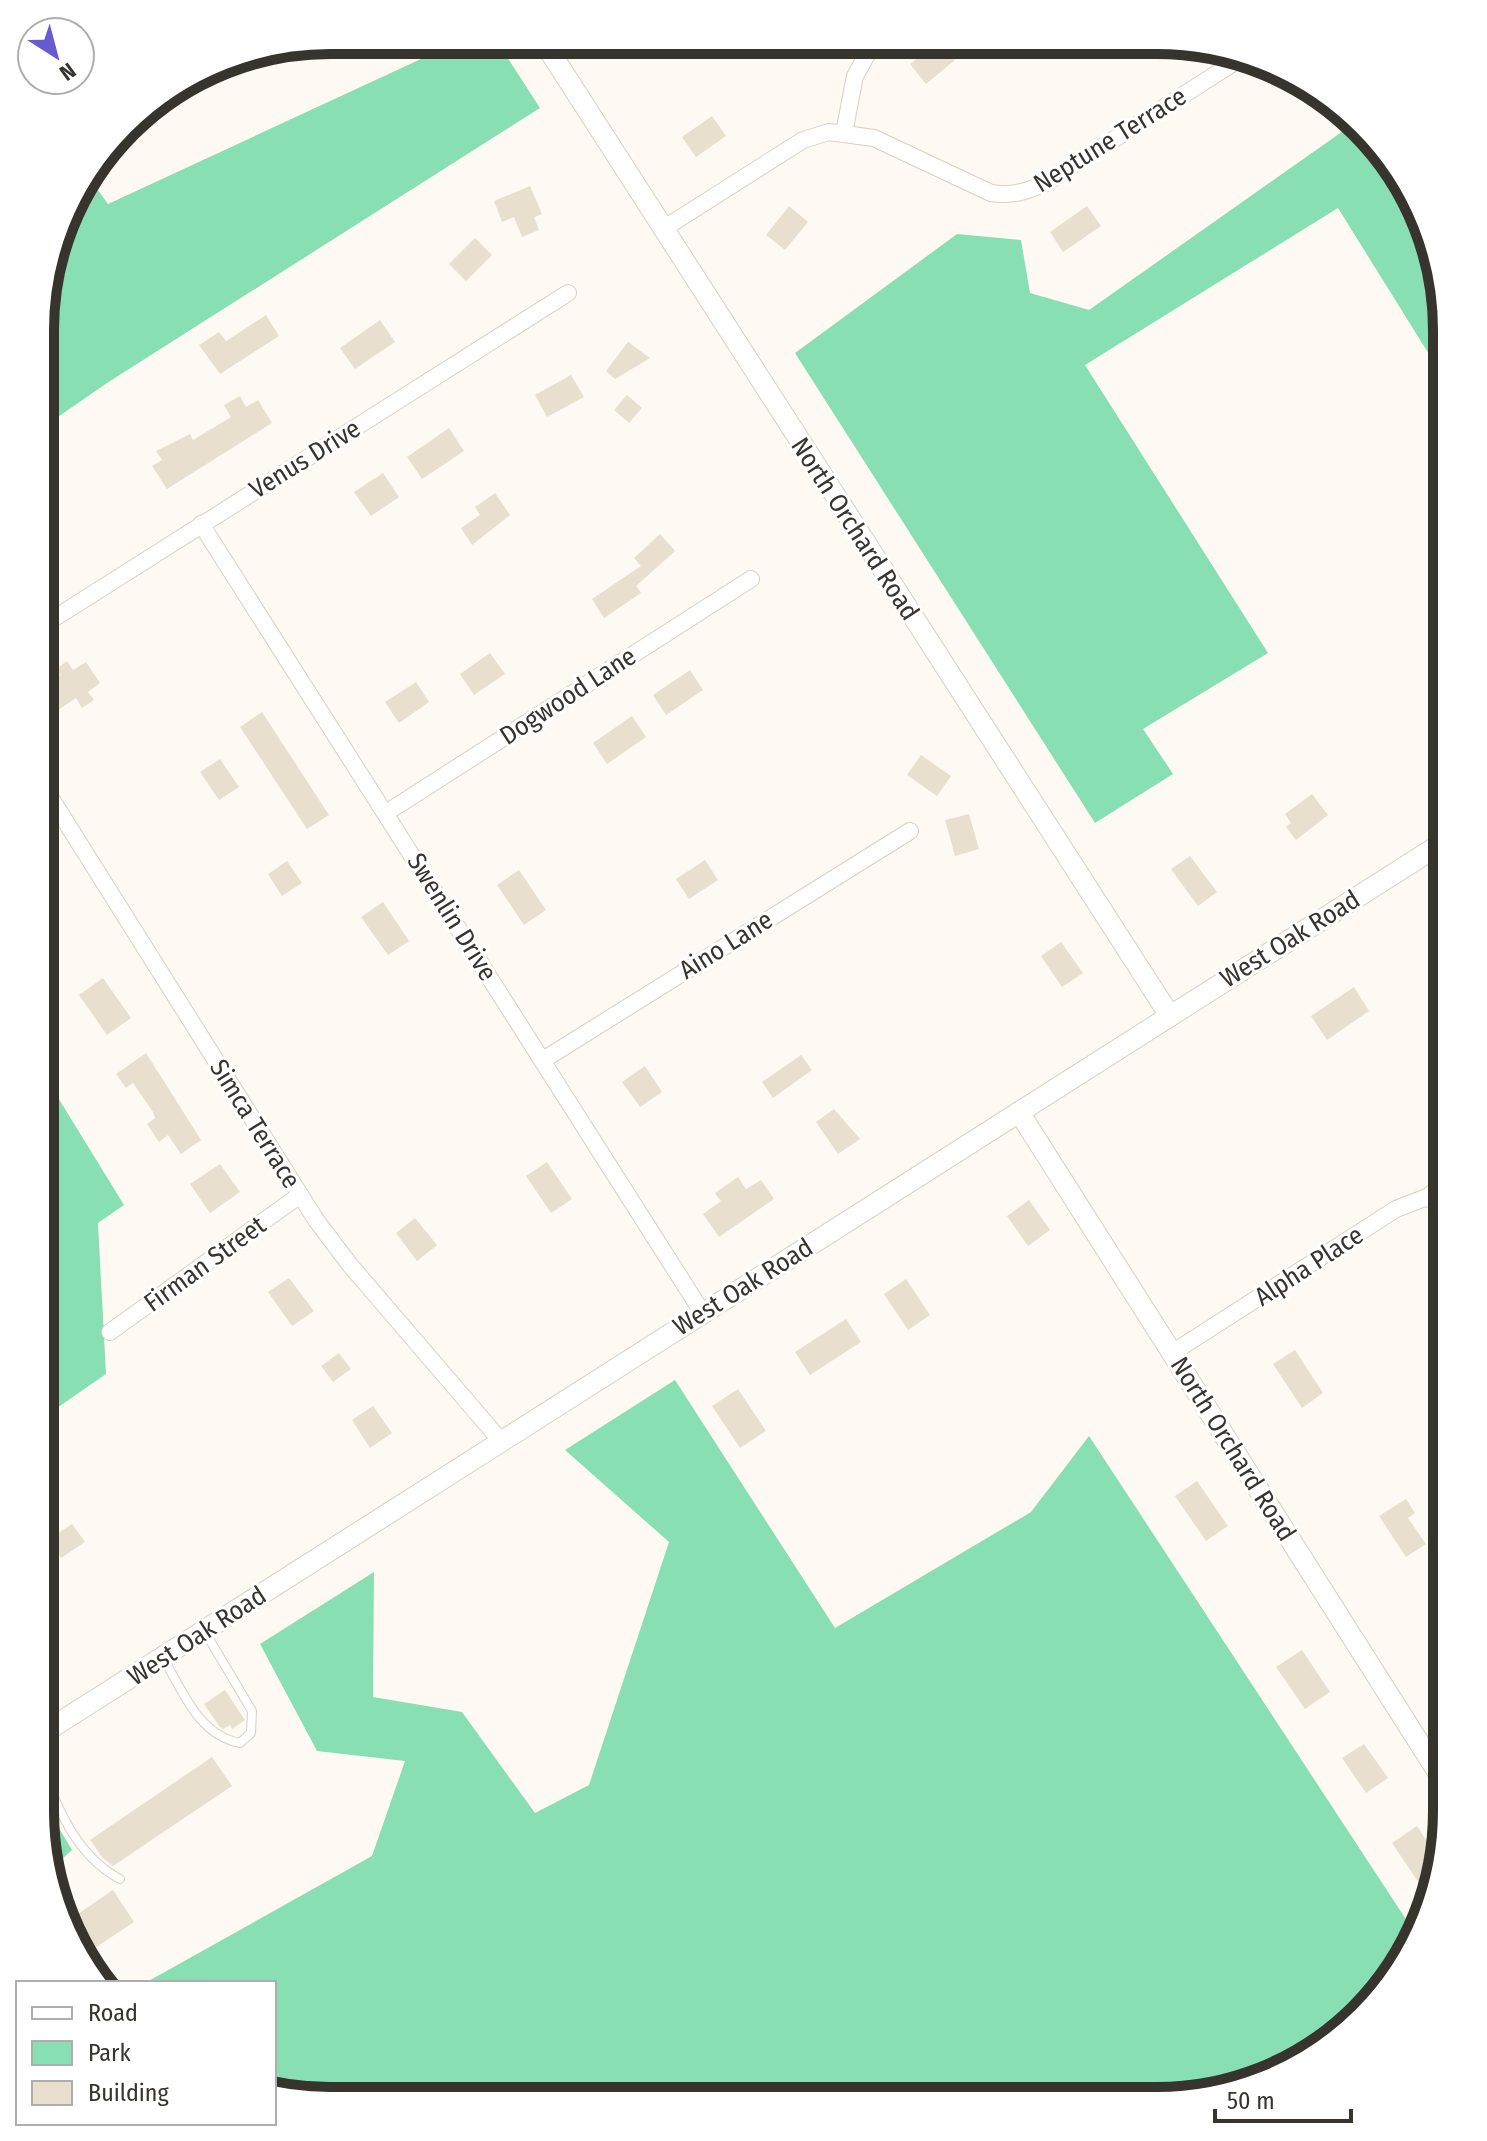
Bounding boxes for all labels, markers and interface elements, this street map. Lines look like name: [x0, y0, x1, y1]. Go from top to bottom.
north arrow: [16, 16, 96, 96]
text: N: [54, 57, 81, 87]
street label: Neptune Terrace: [1028, 81, 1192, 199]
street label: Venus Drive: [244, 413, 366, 505]
street label: North Orchard Road: [784, 432, 926, 626]
street label: Dogwood Lane: [494, 641, 642, 751]
street label: Swenlin Drive: [401, 847, 503, 987]
street label: West Oak Road: [1214, 884, 1366, 994]
street label: Aino Lane: [674, 904, 778, 986]
street label: Simca Terrace: [203, 1054, 307, 1194]
street label: Firman Street: [138, 1209, 272, 1318]
street label: Alpha Place: [1249, 1219, 1369, 1313]
street label: West Oak Road: [667, 1232, 819, 1342]
street label: North Orchard Road: [1164, 1351, 1302, 1547]
street label: West Oak Road: [122, 1580, 272, 1692]
legend: [16, 1981, 276, 2125]
text: Road: [88, 1999, 138, 2027]
text: Park: [88, 2039, 131, 2067]
scale bar: [1215, 2073, 1351, 2123]
text: Building: [88, 2079, 170, 2107]
text: 50 m: [1227, 2087, 1275, 2115]

